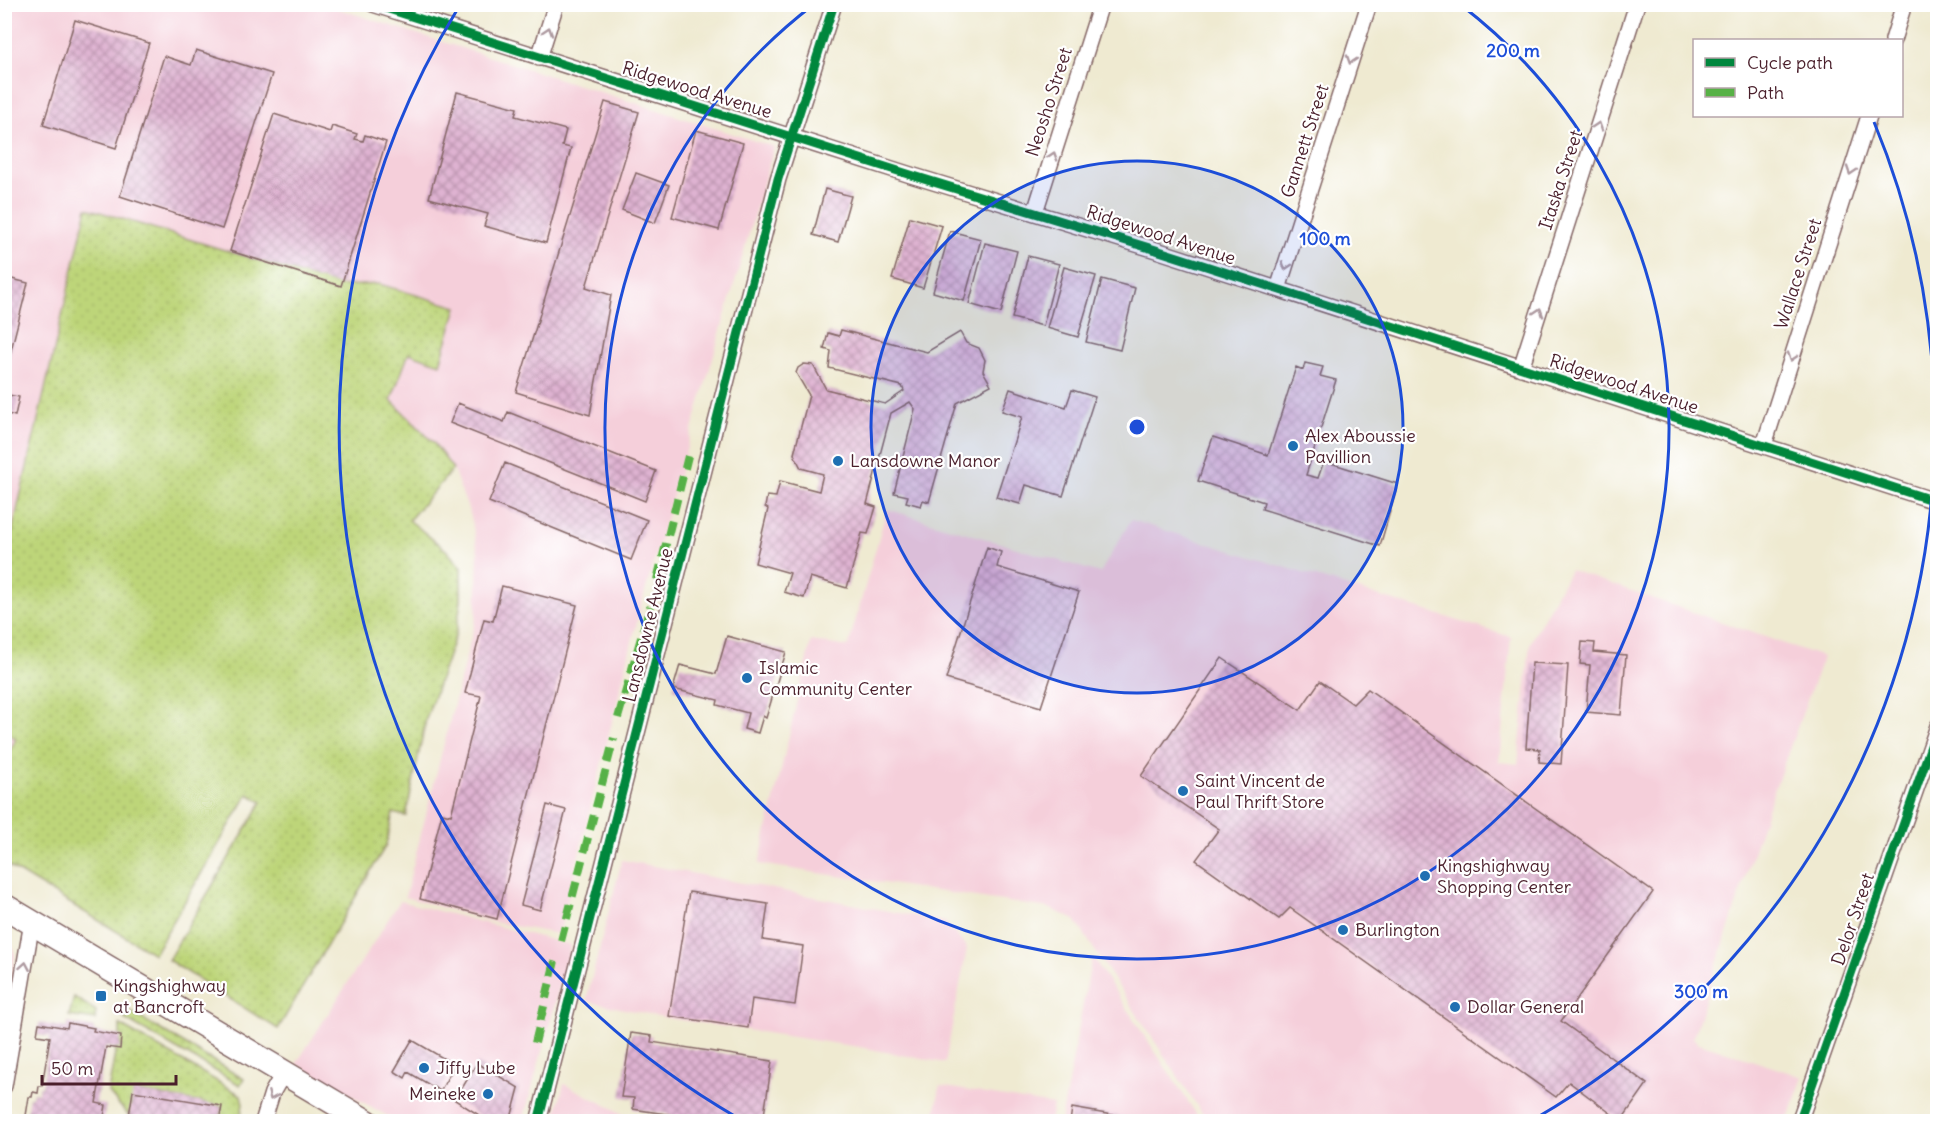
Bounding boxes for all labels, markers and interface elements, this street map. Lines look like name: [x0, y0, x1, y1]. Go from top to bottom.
one-way arrow: [541, 26, 553, 37]
text: 200 m: [1486, 39, 1540, 62]
legend: [1693, 39, 1903, 117]
street label: Neosho Street: [1020, 44, 1077, 159]
text: Cycle path: [1747, 51, 1833, 74]
one-way arrow: [1346, 54, 1358, 65]
street label: Ridgewood Avenue: [619, 56, 775, 123]
street label: Gannett Street: [1275, 81, 1334, 201]
text: Path: [1747, 81, 1784, 104]
one-way arrow: [1591, 121, 1603, 132]
street label: Itaska Street: [1534, 127, 1587, 233]
one-way arrow: [1045, 151, 1058, 162]
one-way arrow: [1846, 165, 1858, 176]
street label: Ridgewood Avenue: [1084, 200, 1239, 269]
street label: Wallace Street: [1769, 216, 1826, 332]
text: 100 m: [1300, 227, 1351, 250]
one-way arrow: [1280, 260, 1293, 271]
one-way arrow: [1532, 307, 1544, 318]
street label: Ridgewood Avenue: [1547, 349, 1702, 418]
one-way arrow: [1787, 351, 1799, 362]
centre of rings: [1127, 417, 1147, 437]
place label: Alex Aboussie Pavillion: [1305, 424, 1416, 468]
marker: Alex Aboussie Pavillion: [1286, 439, 1300, 453]
place label: Lansdowne Manor: [850, 449, 1001, 472]
marker: Lansdowne Manor: [831, 454, 845, 468]
street label: Lansdowne Avenue: [617, 545, 678, 704]
place label: Islamic Community Center: [759, 656, 913, 700]
marker: Islamic Community Center: [740, 671, 754, 685]
place label: Saint Vincent de Paul Thrift Store: [1195, 769, 1325, 813]
marker: Saint Vincent de Paul Thrift Store: [1176, 784, 1190, 798]
place label: Kingshighway Shopping Center: [1437, 854, 1572, 898]
marker: Kingshighway Shopping Center: [1418, 869, 1432, 883]
street label: Delor Street: [1826, 870, 1879, 968]
place label: Burlington: [1355, 918, 1440, 941]
marker: Burlington: [1336, 923, 1350, 937]
one-way arrow: [18, 961, 31, 971]
place label: Kingshighway at Bancroft: [113, 974, 226, 1018]
text: 300 m: [1674, 980, 1728, 1003]
marker: Kingshighway at Bancroft: [94, 989, 108, 1003]
place label: Dollar General: [1467, 995, 1584, 1018]
marker: Dollar General: [1448, 1000, 1462, 1014]
scale bar: [42, 1048, 176, 1086]
place label: Jiffy Lube: [436, 1056, 515, 1079]
text: 50 m: [51, 1057, 93, 1080]
marker: Jiffy Lube: [417, 1061, 431, 1075]
place label: Meineke: [409, 1082, 476, 1105]
marker: Meineke: [481, 1087, 495, 1101]
one-way arrow: [267, 1090, 279, 1101]

